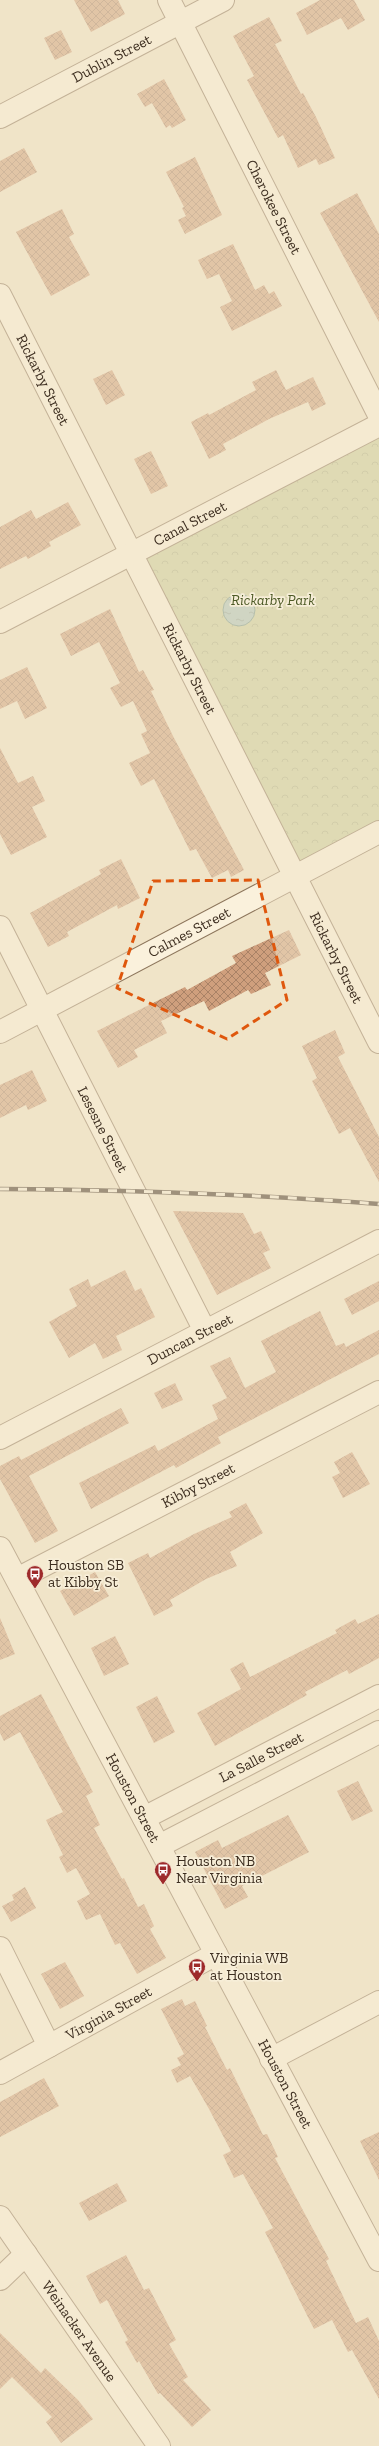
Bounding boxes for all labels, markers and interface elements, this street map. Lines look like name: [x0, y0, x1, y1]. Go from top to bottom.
street label: Dublin Street: [69, 30, 155, 87]
street label: Cherokee Street: [242, 157, 305, 258]
street label: Rickarby Street: [12, 331, 74, 429]
street label: Canal Street: [150, 497, 230, 550]
park label: Rickarby Park: [231, 591, 315, 609]
street label: Rickarby Street: [159, 620, 220, 718]
street label: Calmes Street: [145, 903, 234, 961]
street label: Rickarby Street: [306, 909, 367, 1007]
street label: Lesesne Street: [73, 1083, 132, 1176]
street label: Duncan Street: [144, 1310, 236, 1369]
street label: Kibby Street: [159, 1459, 238, 1512]
place label: Houston SB at Kibby St: [48, 1556, 124, 1591]
bus stop icon: Houston SB at Kibby St: [25, 1564, 45, 1589]
street label: La Salle Street: [216, 1728, 307, 1786]
street label: Houston Street: [102, 1750, 164, 1846]
place label: Houston NB Near Virginia: [176, 1852, 262, 1887]
bus stop icon: Houston NB Near Virginia: [153, 1860, 173, 1885]
place label: Virginia WB at Houston: [209, 1949, 288, 1984]
bus stop icon: Virginia WB at Houston: [187, 1957, 207, 1982]
street label: Virginia Street: [62, 1982, 155, 2045]
street label: Houston Street: [254, 2036, 317, 2132]
street label: Weinacker Avenue: [38, 2277, 120, 2385]

